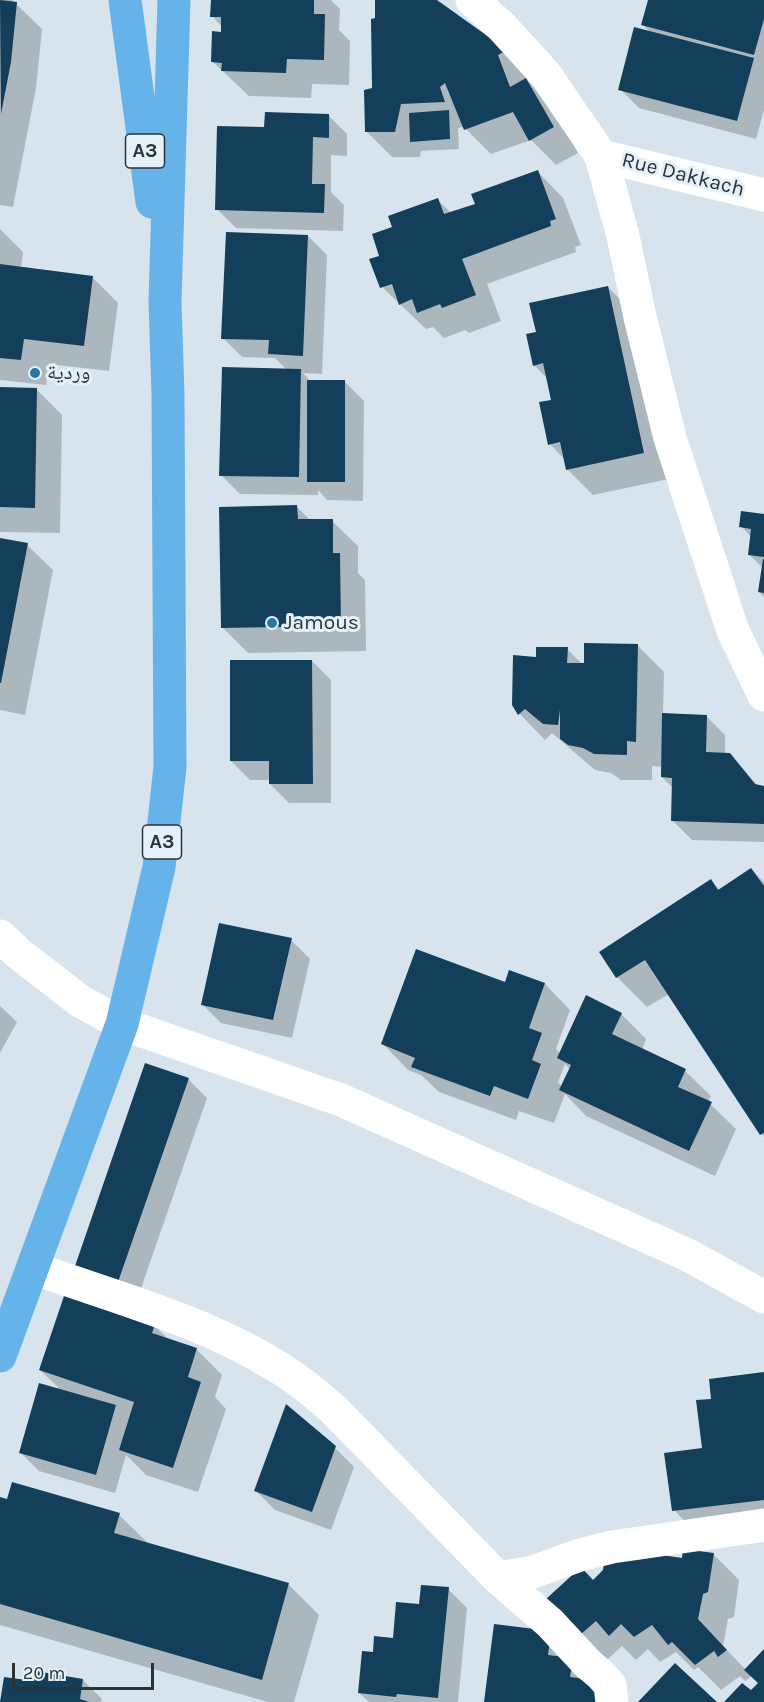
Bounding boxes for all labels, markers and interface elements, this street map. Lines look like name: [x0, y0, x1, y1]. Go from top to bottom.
road number: A3: [126, 134, 164, 168]
street label: Rue Dakkach: [619, 148, 747, 202]
place label: وردية: [47, 360, 90, 386]
marker: وردية: [28, 366, 42, 380]
place label: Jamous: [284, 610, 359, 636]
marker: Jamous: [265, 616, 279, 630]
road number: A3: [142, 825, 182, 859]
scale bar: [15, 1651, 158, 1689]
text: 20 m: [23, 1662, 65, 1684]

